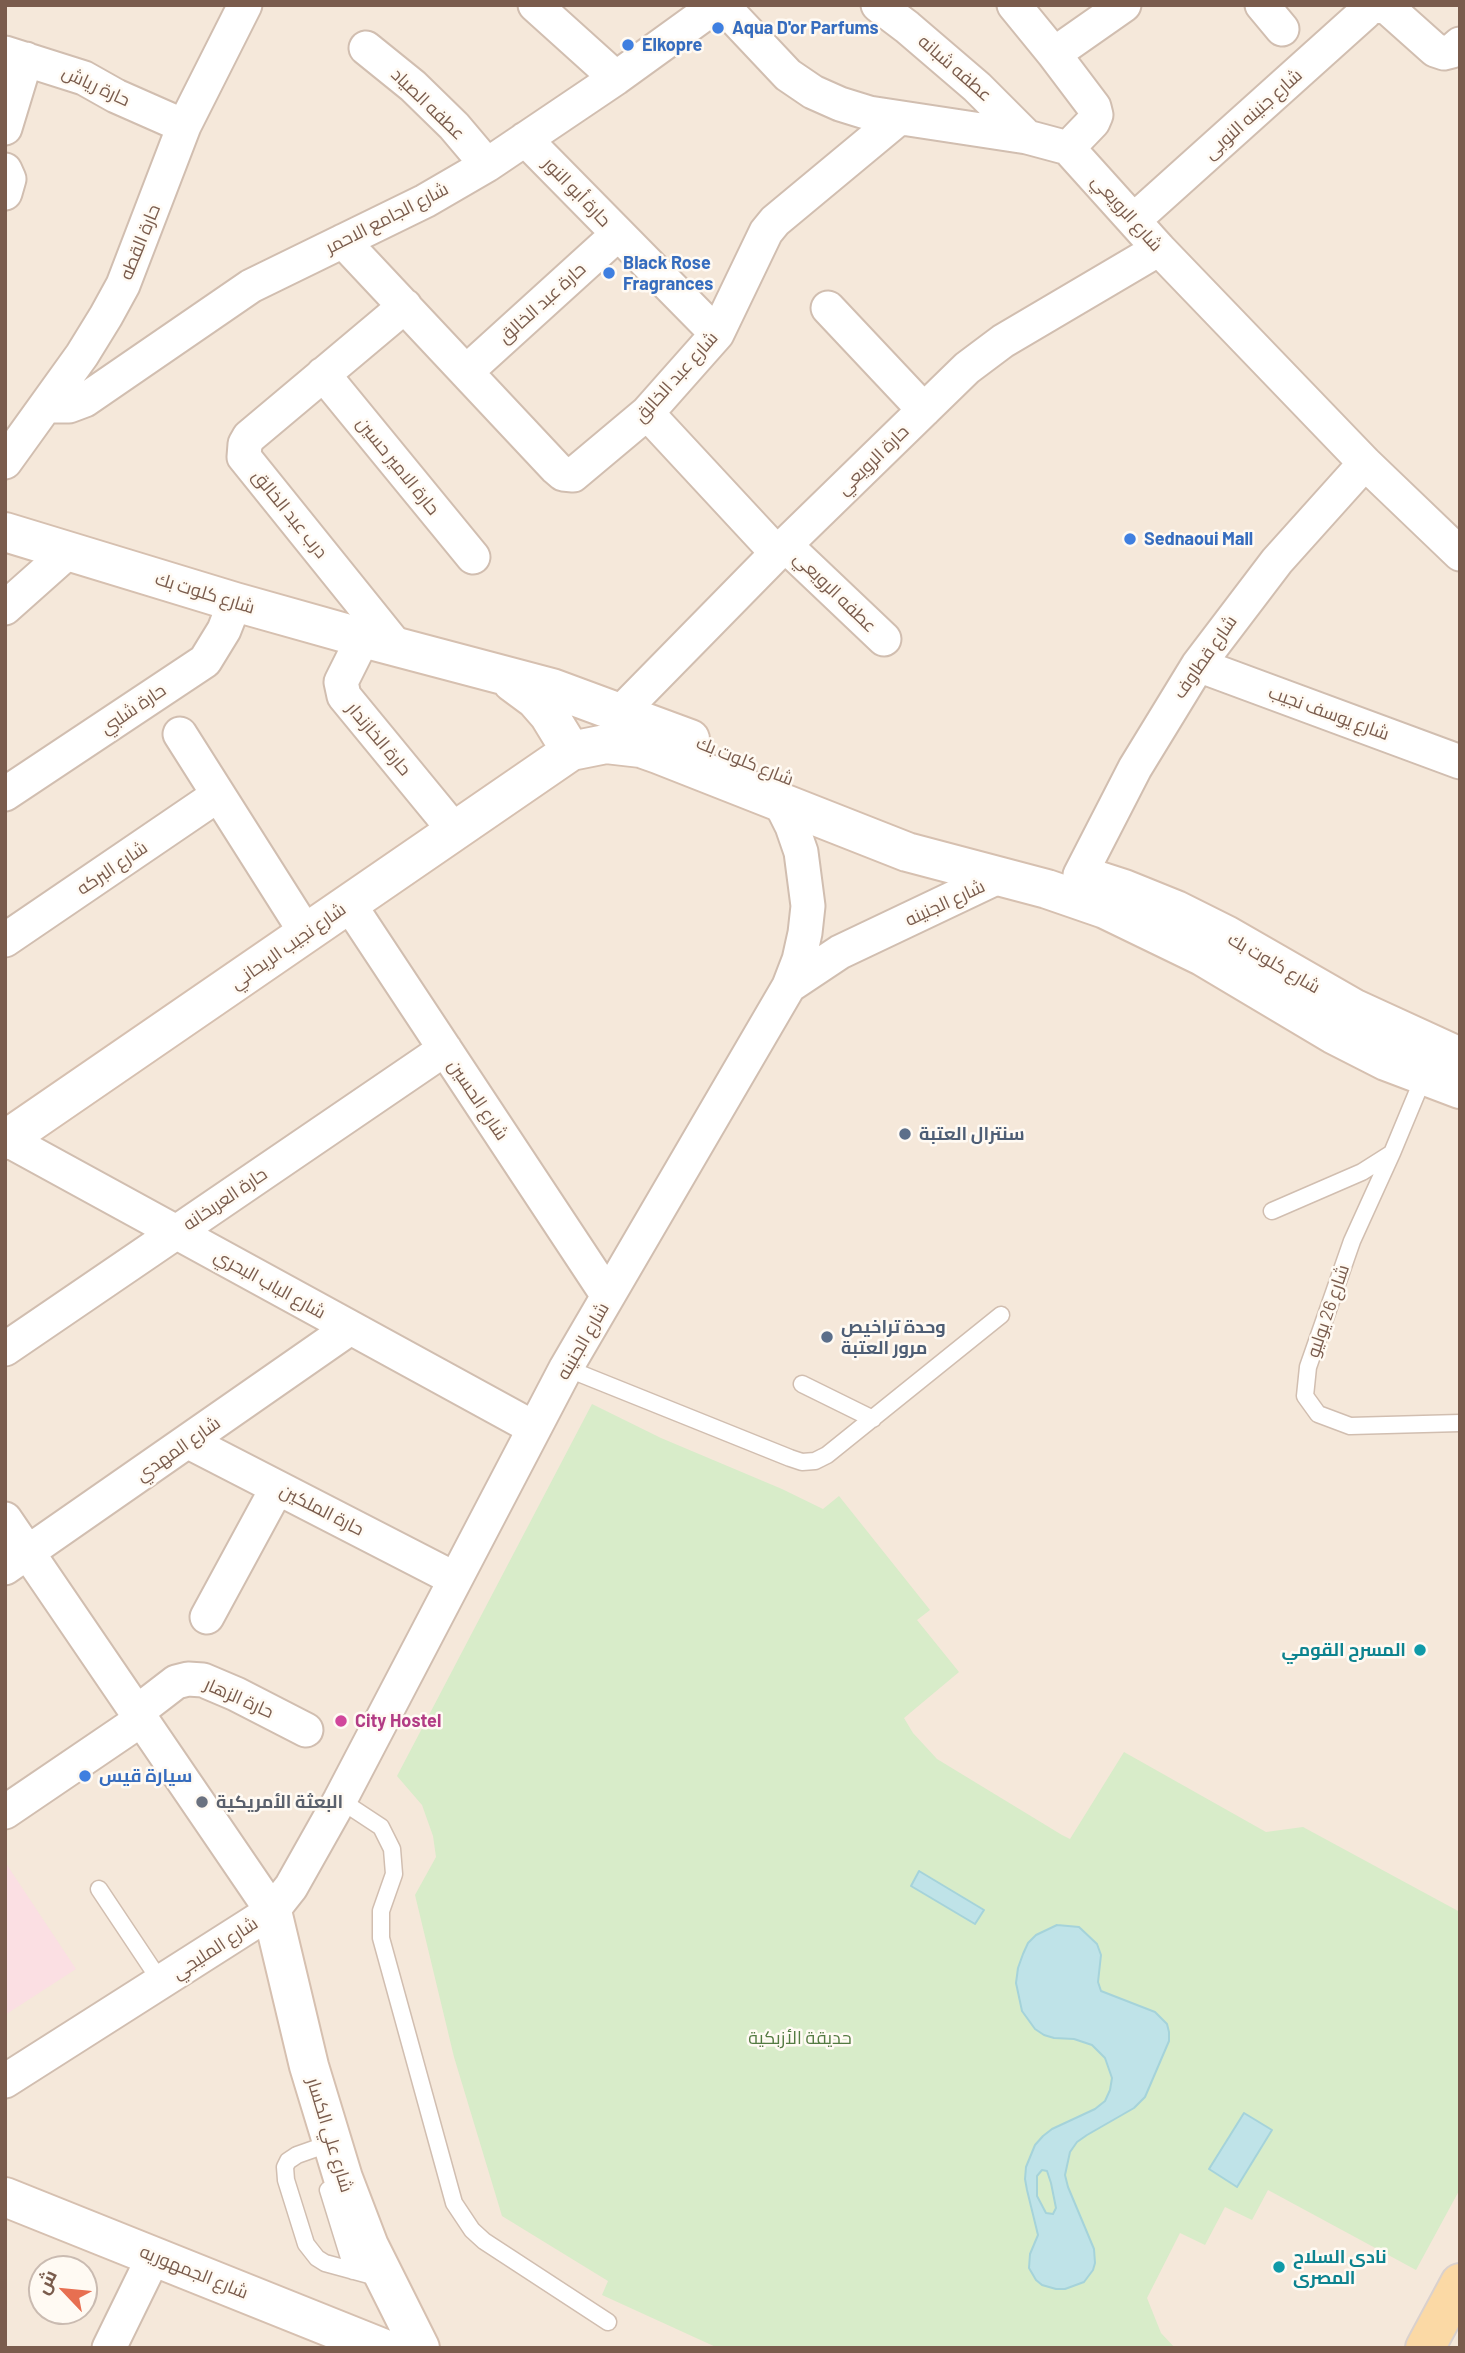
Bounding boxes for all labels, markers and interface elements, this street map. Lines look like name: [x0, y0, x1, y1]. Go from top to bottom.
place label: Aqua D'or Parfums: [732, 17, 879, 39]
marker: Aqua D'or Parfums: [710, 20, 726, 36]
street label: عطفه شبانه: [914, 30, 996, 106]
place label: Elkopre: [642, 34, 702, 56]
marker: Elkopre: [620, 37, 636, 53]
street label: حارة رياش: [59, 61, 133, 111]
street label: عطفه الصياد: [387, 64, 469, 144]
street label: شارع جنينه النوبى: [1199, 64, 1307, 164]
street label: حارة أبو النور: [539, 153, 615, 231]
street label: شارع الرويعي: [1087, 170, 1167, 256]
street label: شارع الجامع الاحمر: [322, 178, 452, 258]
street label: حارة القطه: [115, 201, 165, 283]
place label: Black Rose Fragrances: [623, 252, 713, 294]
street label: حارة عبد الخالق: [494, 258, 590, 348]
marker: Black Rose Fragrances: [601, 265, 617, 281]
street label: شارع عبد الخالق: [630, 327, 722, 427]
street label: حارة الامير حسين: [352, 413, 444, 519]
street label: حارة الرويعي: [833, 421, 913, 499]
street label: درب عبد الخالق: [248, 465, 332, 563]
place label: Sednaoui Mall: [1144, 528, 1253, 550]
marker: Sednaoui Mall: [1122, 531, 1138, 547]
street label: عطفه الرويعي: [789, 547, 881, 637]
street label: شارع كلوت بك: [153, 568, 257, 618]
street label: شارع قطاوف: [1168, 611, 1242, 703]
street label: حارة شلبي: [96, 679, 170, 739]
street label: شارع يوسف نجيب: [1266, 681, 1392, 745]
street label: حارة الخازندار: [342, 698, 416, 780]
street label: شارع كلوت بك: [693, 732, 797, 790]
street label: شارع البركه: [73, 837, 151, 899]
street label: شارع الجنينه: [902, 875, 988, 931]
street label: شارع نجيب الريحاني: [226, 898, 350, 994]
street label: شارع كلوت بك: [1224, 928, 1324, 998]
street label: شارع الحسين: [443, 1056, 513, 1144]
place label: سنترال العتبة: [919, 1123, 1025, 1145]
marker: سنترال العتبة: [897, 1126, 913, 1142]
street label: حارة العربخانه: [179, 1163, 271, 1235]
street label: شارع الباب البحري: [210, 1244, 330, 1324]
street label: شارع 26 يوليو: [1302, 1262, 1354, 1360]
street label: شارع الجنينه: [552, 1299, 614, 1383]
place label: وحدة تراخيص مرور العتبة: [841, 1316, 946, 1358]
marker: وحدة تراخيص مرور العتبة: [819, 1329, 835, 1345]
street label: شارع المهدي: [132, 1412, 224, 1486]
street label: حارة الملكين: [276, 1480, 368, 1540]
place label: المسرح القومي: [1282, 1639, 1406, 1661]
marker: المسرح القومي: [1412, 1642, 1428, 1658]
street label: حارة الزهار: [201, 1673, 277, 1723]
place label: City Hostel: [355, 1710, 441, 1732]
marker: City Hostel: [333, 1713, 349, 1729]
place label: سيارة قيس: [99, 1765, 192, 1787]
marker: سيارة قيس: [77, 1768, 93, 1784]
place label: البعثة الأمريكية: [216, 1791, 343, 1813]
marker: البعثة الأمريكية: [194, 1794, 210, 1810]
street label: شارع المليجي: [168, 1912, 262, 1984]
park label: حديقة الأزبكية: [748, 2027, 852, 2049]
street label: شارع علي الكسار: [302, 2075, 358, 2195]
street label: شارع الجمهوريه: [137, 2240, 251, 2304]
place label: نادى السلاح المصرى: [1293, 2246, 1387, 2288]
north arrow: [28, 2255, 98, 2325]
marker: نادى السلاح المصرى: [1271, 2259, 1287, 2275]
text: ش: [30, 2265, 61, 2297]

